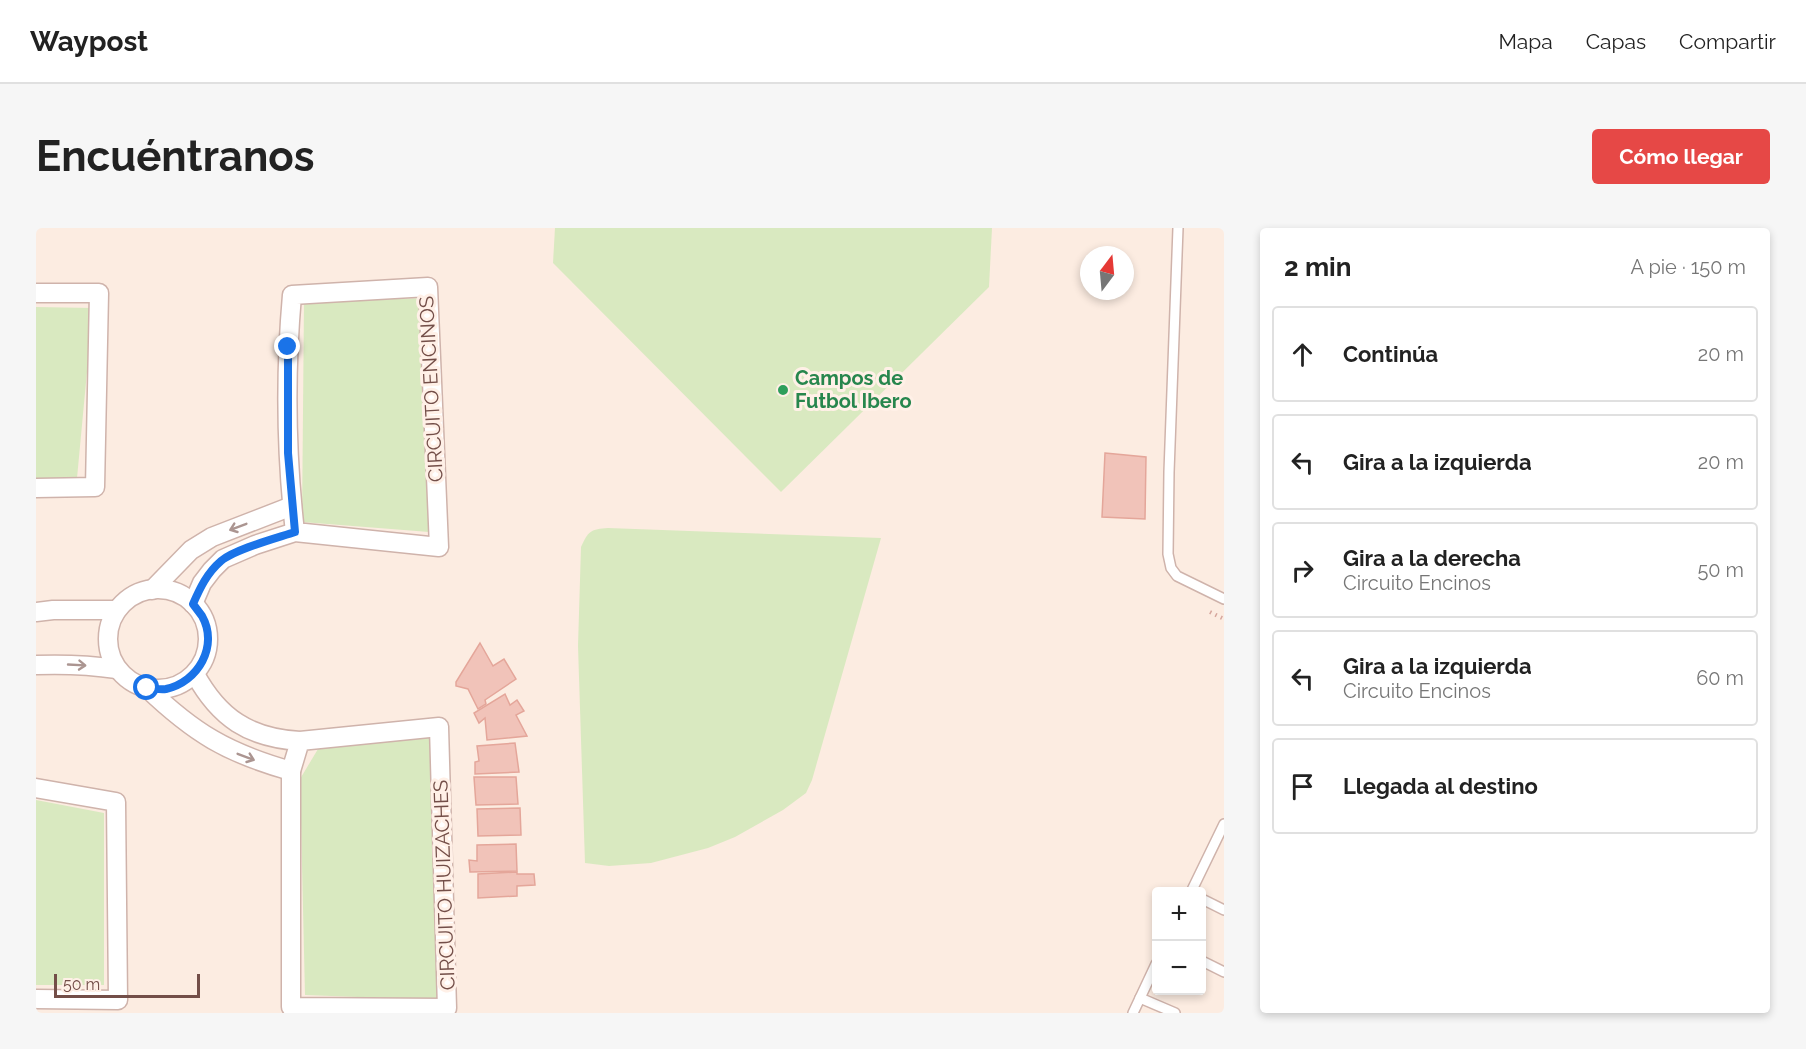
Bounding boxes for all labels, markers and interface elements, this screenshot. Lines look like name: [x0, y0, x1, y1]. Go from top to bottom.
text: Waypost: [30, 25, 148, 58]
text: Mapa: [1498, 29, 1553, 54]
text: Capas: [1586, 29, 1646, 54]
text: Compartir: [1679, 29, 1776, 54]
button: Cómo llegar: [1592, 129, 1770, 184]
text: Encuéntranos: [36, 132, 315, 181]
north arrow: [1080, 246, 1134, 300]
text: 2 min: [1284, 252, 1351, 282]
text: A pie · 150 m: [1630, 255, 1746, 279]
street label: CIRCUITO ENCINOS: [414, 295, 448, 483]
route end: [274, 333, 300, 359]
icon: ahead: [1286, 338, 1319, 371]
text: Continúa: [1343, 341, 1438, 367]
text: 20 m: [1698, 342, 1744, 366]
place label: Campos de Futbol Ibero: [795, 366, 912, 413]
marker: Campos de Futbol Ibero: [776, 383, 790, 397]
icon: left: [1286, 446, 1319, 479]
text: Gira a la izquierda: [1343, 449, 1532, 475]
text: 20 m: [1698, 450, 1744, 474]
one-way arrow: [229, 523, 248, 534]
text: Gira a la derecha: [1343, 545, 1521, 571]
icon: right: [1286, 554, 1319, 587]
text: 50 m: [1697, 558, 1744, 582]
text: Circuito Encinos: [1343, 571, 1491, 595]
text: Gira a la izquierda: [1343, 653, 1532, 679]
one-way arrow: [66, 659, 86, 670]
icon: left: [1286, 662, 1319, 695]
text: 60 m: [1696, 666, 1744, 690]
route start: [133, 674, 159, 700]
text: Circuito Encinos: [1343, 679, 1491, 703]
one-way arrow: [236, 752, 254, 763]
icon: arrive: [1286, 770, 1319, 803]
text: Llegada al destino: [1343, 773, 1538, 799]
street label: CIRCUITO HUIZACHES: [428, 779, 460, 991]
map controls: [1152, 887, 1206, 995]
button: +: [1152, 887, 1206, 941]
button: −: [1152, 941, 1206, 995]
scale bar: [54, 971, 200, 998]
text: 50 m: [63, 975, 100, 994]

